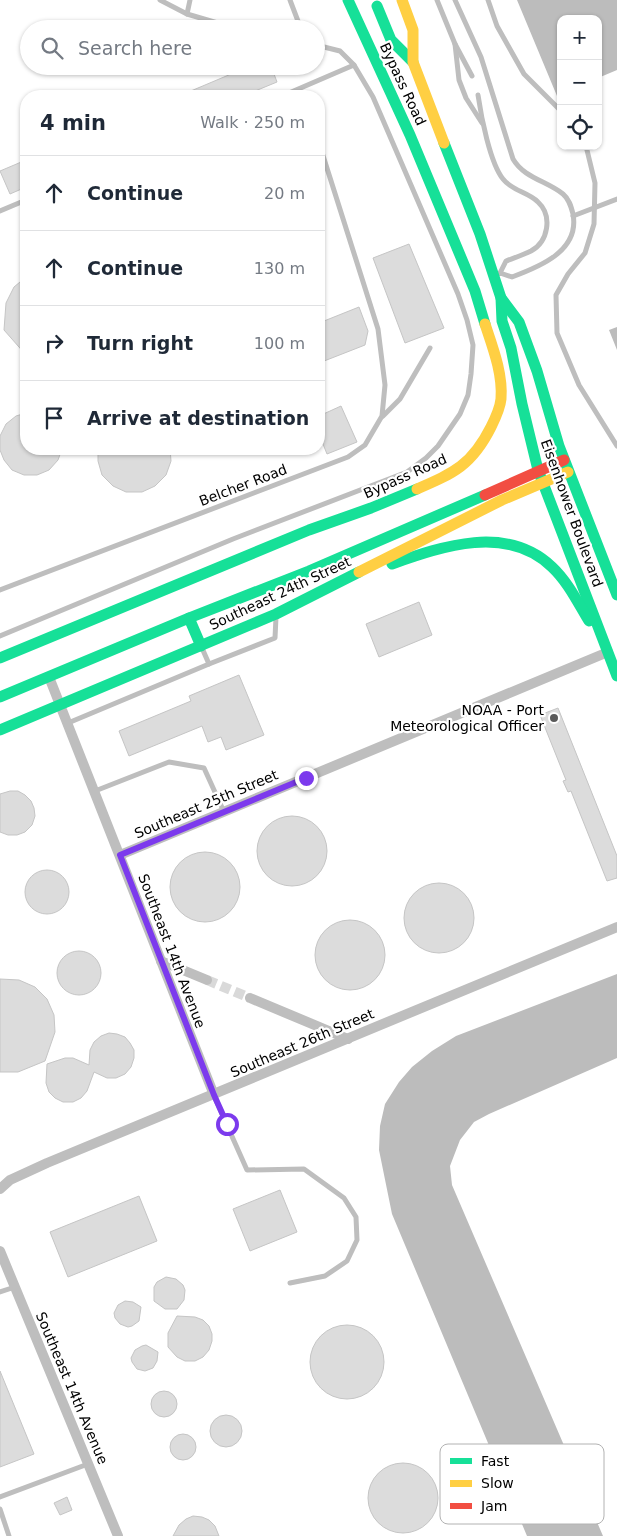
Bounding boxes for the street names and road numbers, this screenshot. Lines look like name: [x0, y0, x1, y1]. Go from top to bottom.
street label: Bypass Road: [377, 40, 429, 128]
street label: Eisenhower Boulevard: [538, 437, 606, 589]
street label: Bypass Road: [361, 450, 449, 502]
street label: Belcher Road: [197, 461, 289, 509]
street label: Southeast 24th Street: [207, 553, 354, 633]
street label: Southeast 25th Street: [132, 766, 281, 842]
street label: Southeast 14th Avenue: [135, 872, 209, 1030]
street label: Southeast 26th Street: [228, 1005, 377, 1081]
street label: Southeast 14th Avenue: [33, 1310, 111, 1466]

